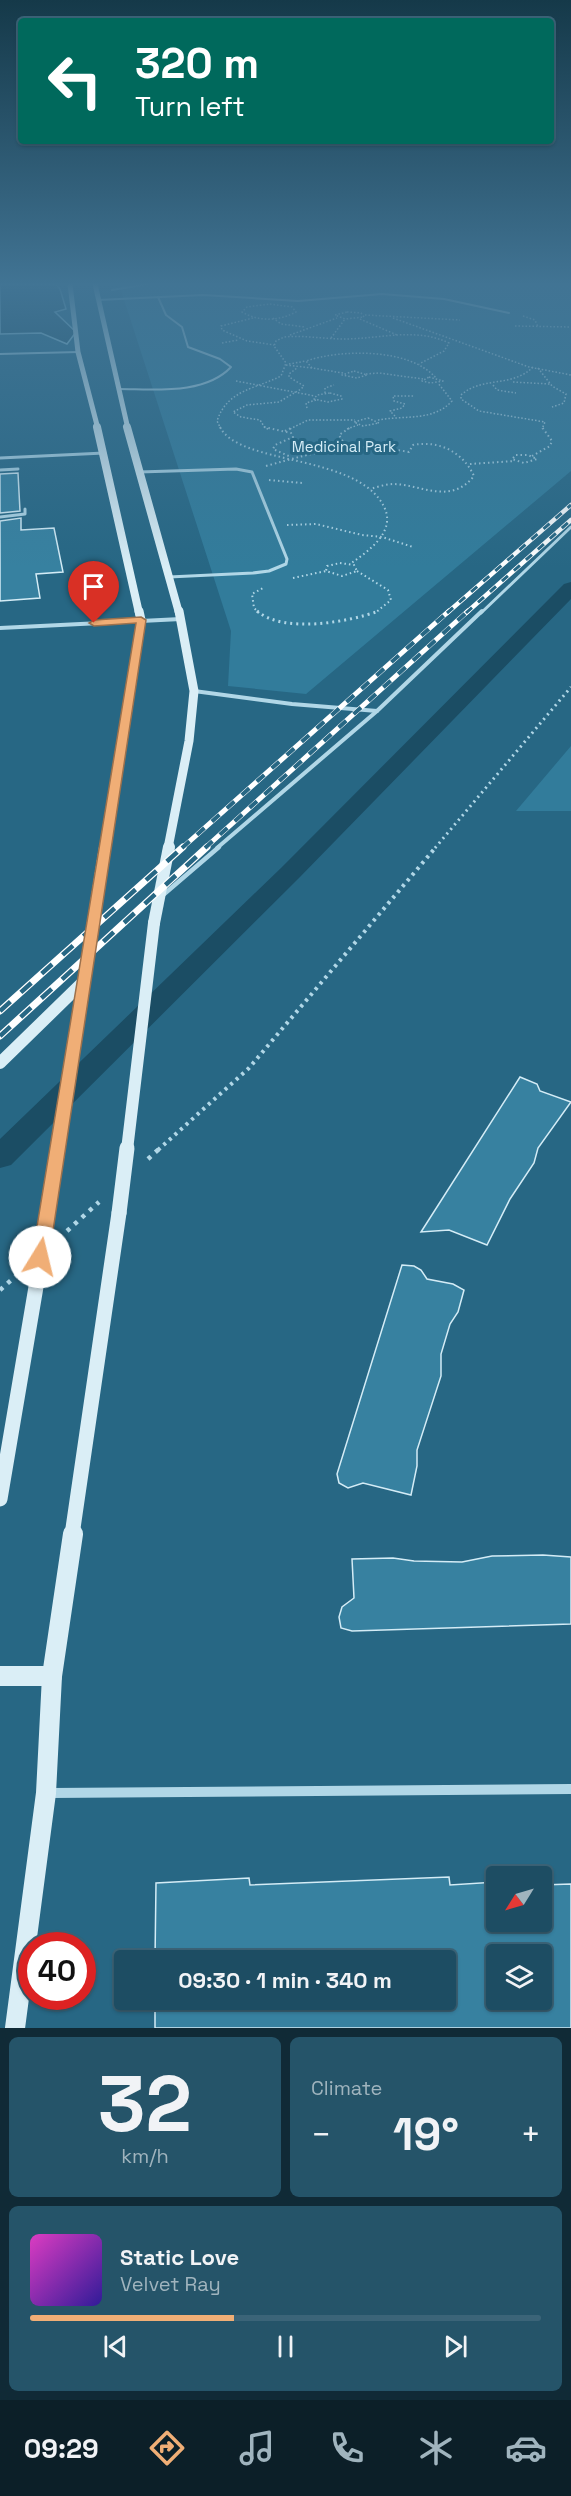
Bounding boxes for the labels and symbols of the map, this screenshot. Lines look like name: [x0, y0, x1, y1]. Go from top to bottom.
park label: Medicinal Park: [292, 437, 396, 456]
pin: [68, 561, 119, 623]
position arrow: [8, 1225, 72, 1289]
north arrow: [486, 1866, 552, 1932]
speed limit sign: 40: [18, 1932, 96, 2010]

